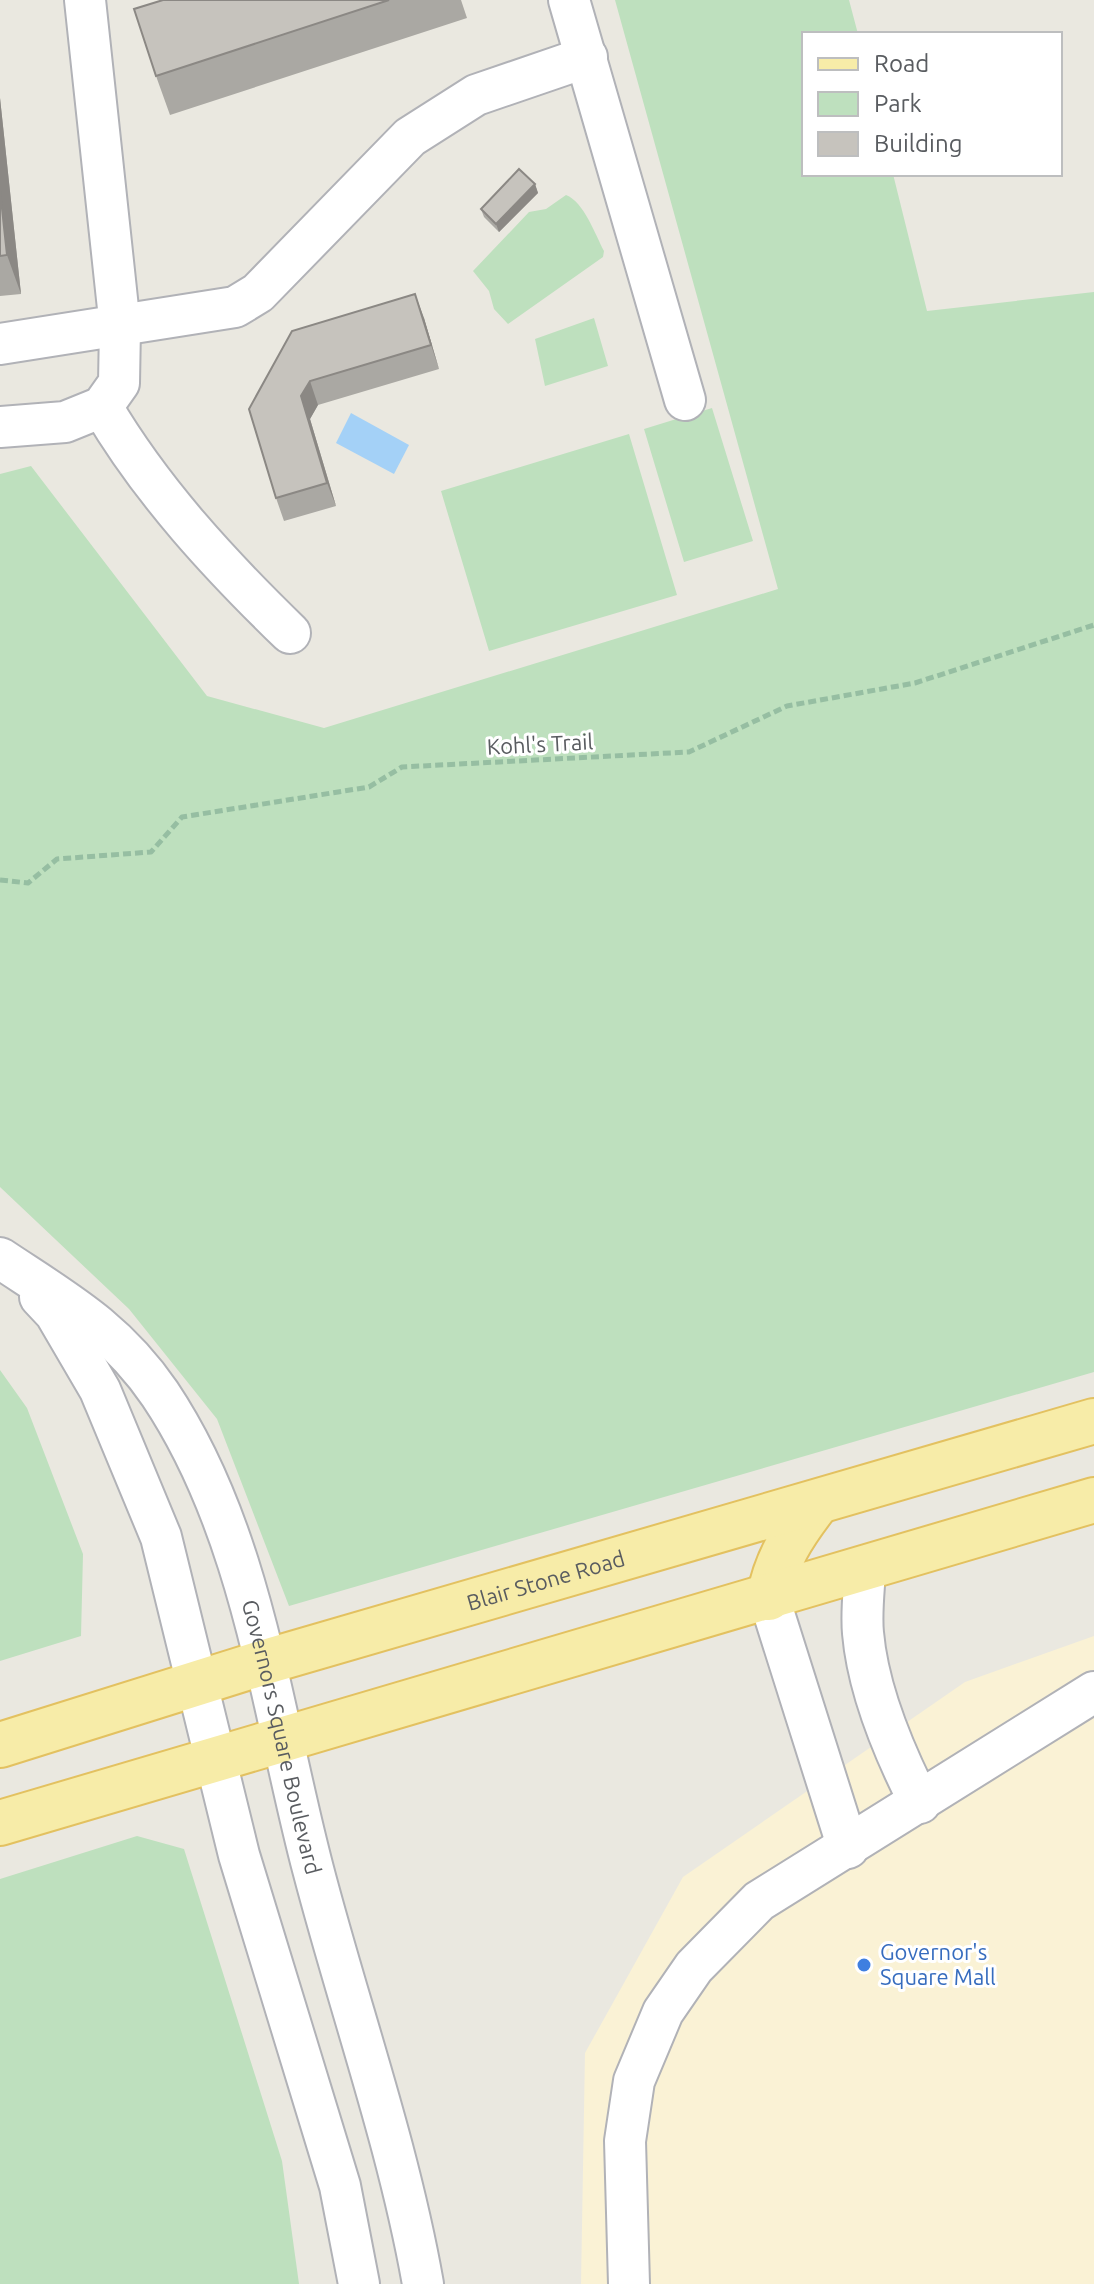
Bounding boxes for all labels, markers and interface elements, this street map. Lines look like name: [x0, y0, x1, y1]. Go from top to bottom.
legend: [802, 32, 1062, 176]
text: Road: [874, 50, 929, 77]
text: Park: [874, 90, 922, 117]
text: Building: [874, 130, 962, 157]
street label: Kohl's Trail: [486, 728, 594, 759]
street label: Blair Stone Road: [464, 1545, 627, 1615]
street label: Governors Square Boulevard: [238, 1597, 327, 1877]
place label: Governor's Square Mall: [880, 1939, 996, 1989]
marker: Governor's Square Mall: [855, 1956, 873, 1974]

